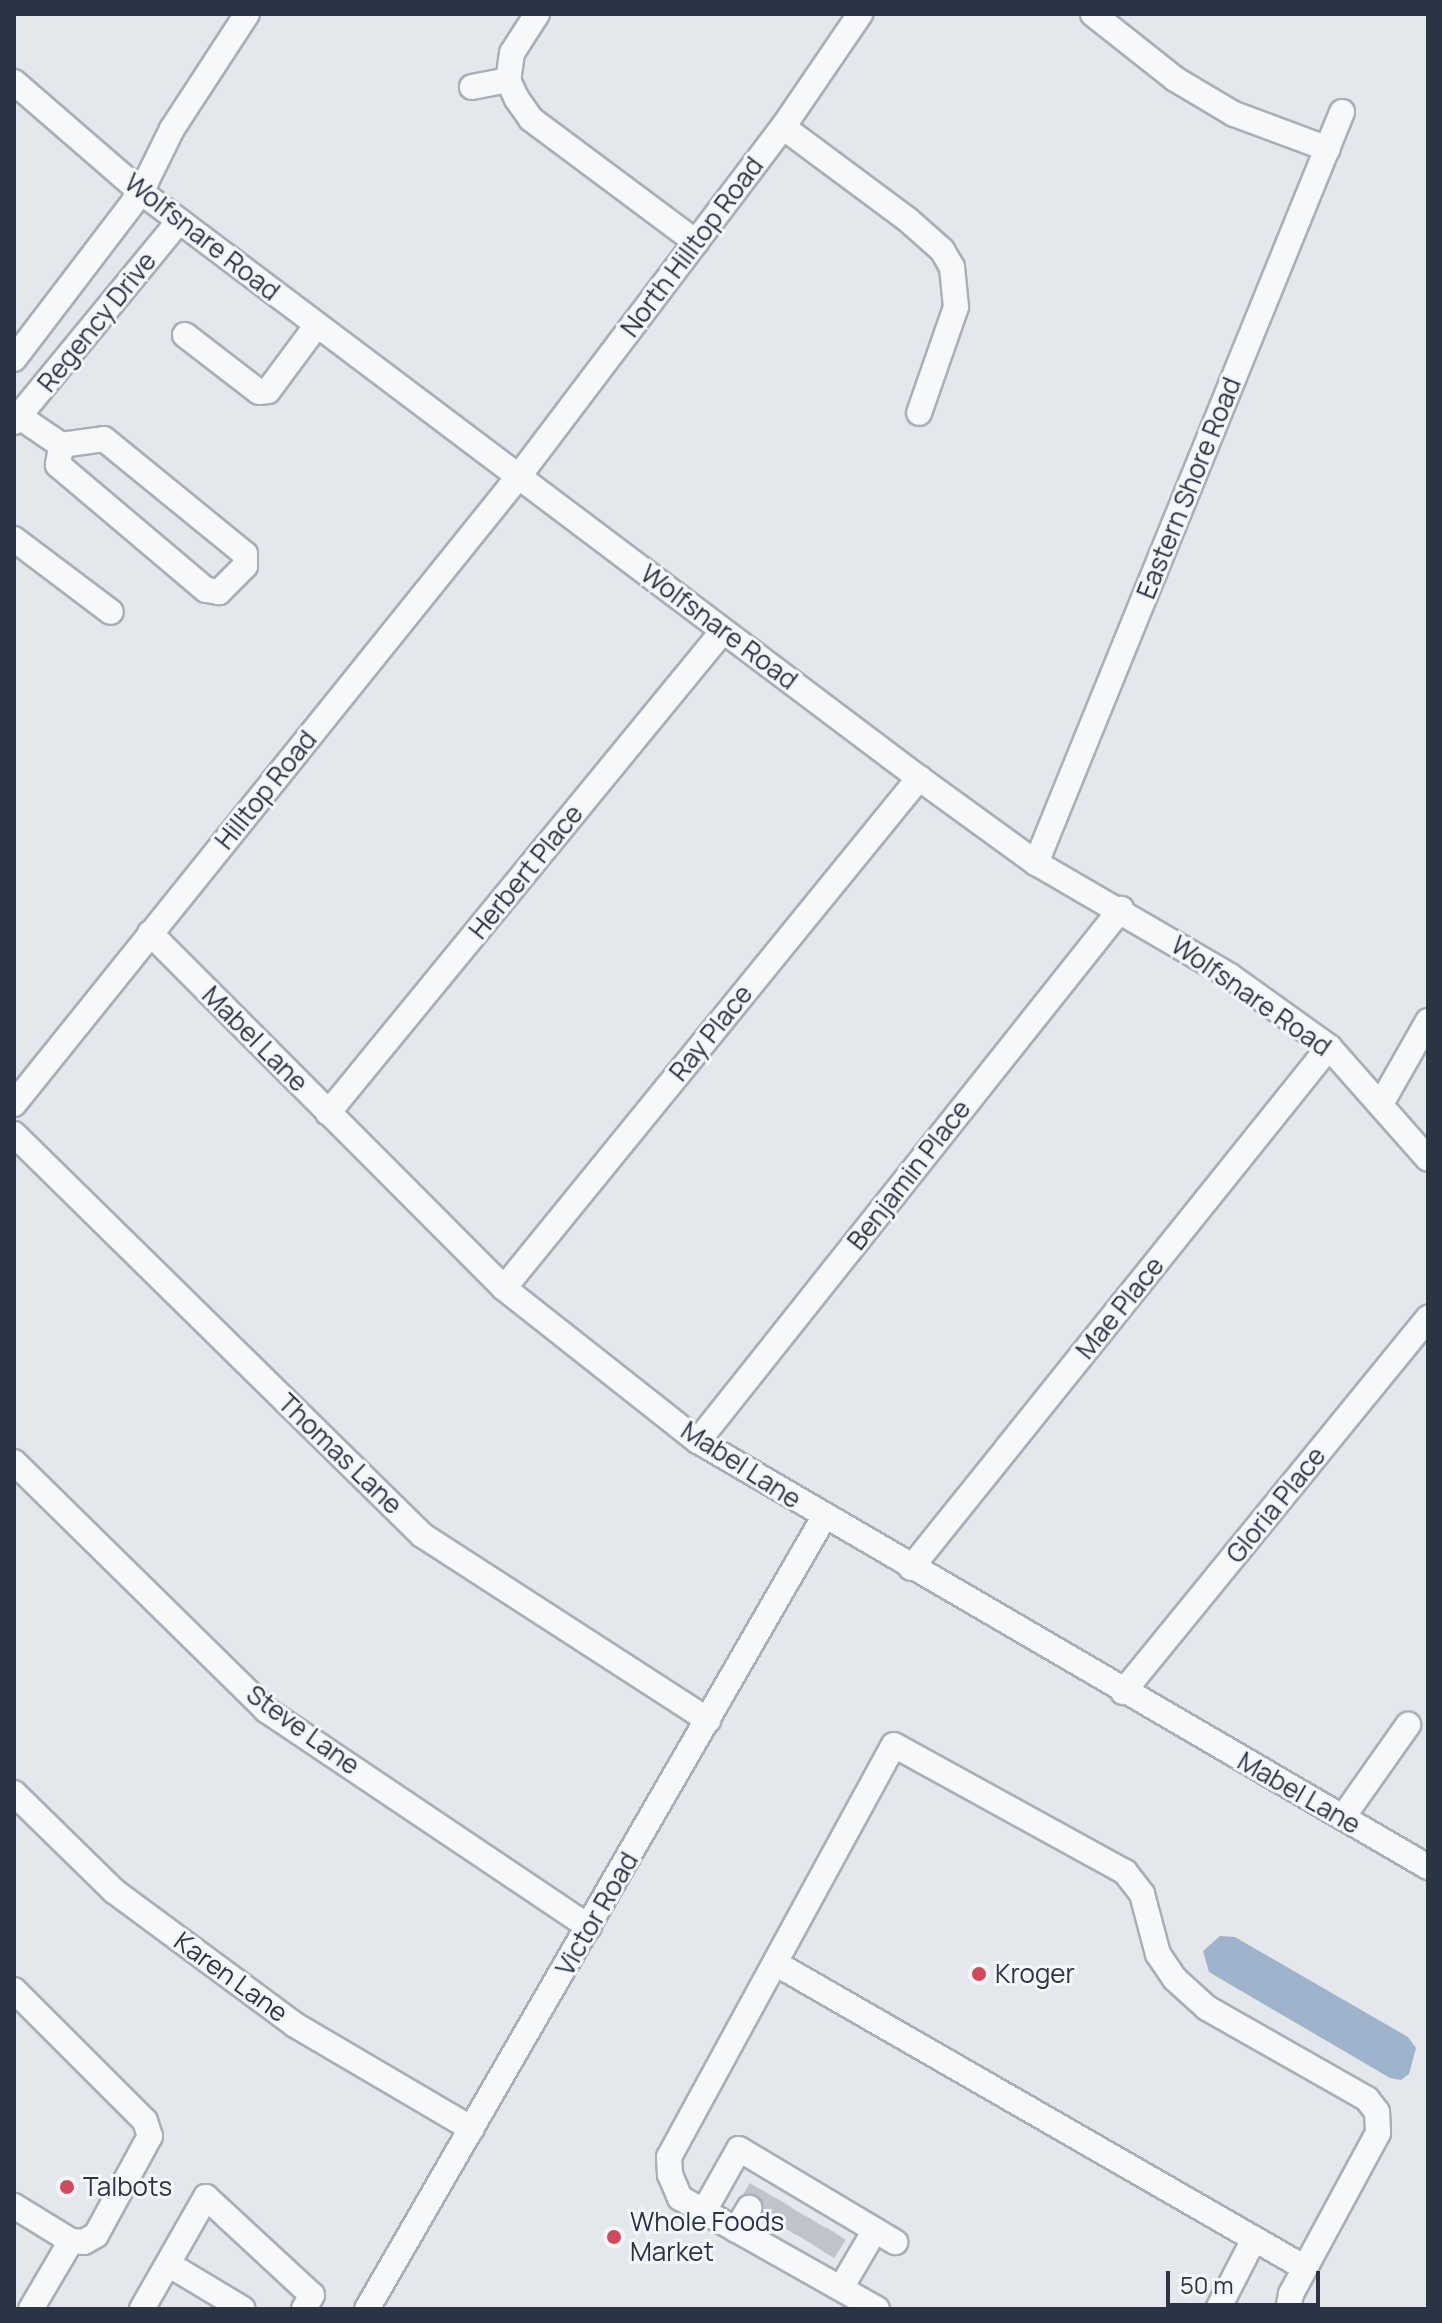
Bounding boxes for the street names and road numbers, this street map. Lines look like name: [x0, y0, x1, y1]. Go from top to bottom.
street label: North Hilltop Road: [614, 151, 770, 343]
street label: Wolfsnare Road: [118, 167, 286, 307]
street label: Regency Drive: [31, 246, 163, 398]
street label: Eastern Shore Road: [1130, 373, 1248, 603]
street label: Wolfsnare Road: [635, 558, 803, 696]
street label: Hilltop Road: [209, 724, 323, 856]
street label: Herbert Place: [462, 799, 590, 945]
street label: Wolfsnare Road: [1165, 929, 1337, 1063]
street label: Ray Place: [663, 979, 759, 1087]
street label: Mabel Lane: [196, 980, 314, 1098]
street label: Benjamin Place: [841, 1094, 977, 1256]
street label: Mae Place: [1069, 1251, 1171, 1365]
street label: Thomas Lane: [272, 1387, 408, 1521]
street label: Mabel Lane: [675, 1415, 807, 1515]
street label: Gloria Place: [1220, 1441, 1332, 1569]
street label: Steve Lane: [240, 1679, 366, 1781]
street label: Mabel Lane: [1232, 1745, 1366, 1841]
street label: Victor Road: [549, 1847, 645, 1981]
street label: Karen Lane: [168, 1925, 294, 2029]

